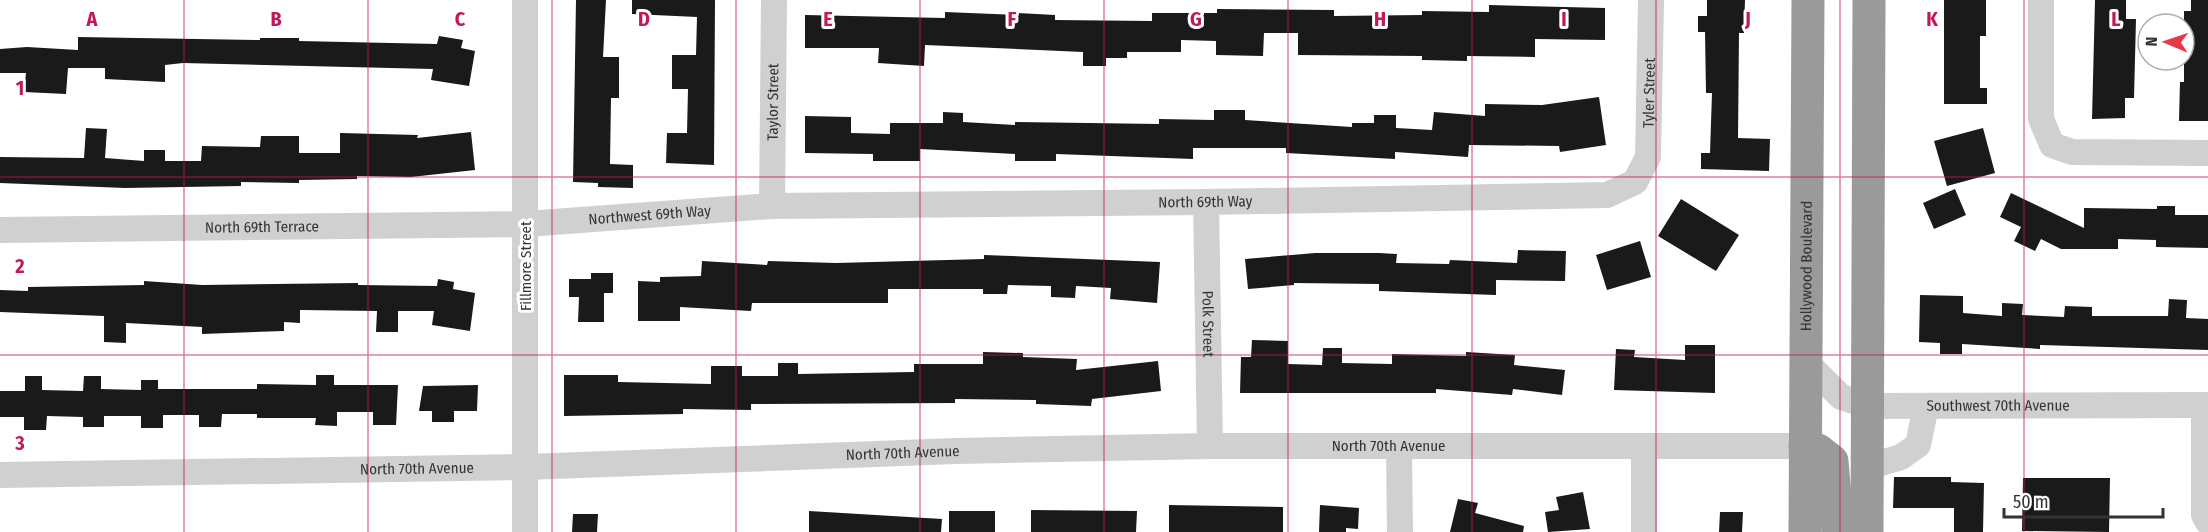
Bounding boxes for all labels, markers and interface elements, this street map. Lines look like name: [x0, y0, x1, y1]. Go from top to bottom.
text: A: [86, 7, 99, 31]
text: B: [270, 7, 282, 31]
text: C: [455, 7, 466, 31]
text: D: [638, 7, 650, 31]
text: E: [823, 7, 833, 31]
text: F: [1008, 7, 1017, 31]
text: G: [1190, 7, 1202, 31]
text: H: [1374, 7, 1386, 31]
text: I: [1561, 7, 1567, 31]
text: J: [1744, 7, 1751, 31]
text: K: [1926, 7, 1938, 31]
text: L: [2111, 7, 2121, 31]
north arrow: [2136, 12, 2196, 72]
text: N: [2142, 36, 2161, 47]
street label: Tyler Street: [1640, 58, 1659, 128]
street label: Taylor Street: [764, 63, 782, 141]
text: 1: [16, 76, 24, 100]
street label: North 69th Way: [1158, 192, 1253, 211]
street label: Northwest 69th Way: [588, 201, 712, 228]
street label: Hollywood Boulevard: [1797, 201, 1816, 331]
street label: North 69th Terrace: [205, 217, 319, 237]
street label: Fillmore Street: [517, 221, 535, 311]
text: 2: [14, 254, 25, 278]
street label: Polk Street: [1198, 290, 1218, 358]
street label: Southwest 70th Avenue: [1926, 396, 2070, 415]
text: 3: [14, 431, 25, 455]
street label: North 70th Avenue: [1332, 437, 1445, 455]
street label: North 70th Avenue: [845, 442, 960, 464]
street label: North 70th Avenue: [360, 459, 474, 479]
scale bar: [2004, 481, 2163, 519]
text: 50 m: [2013, 491, 2049, 513]

